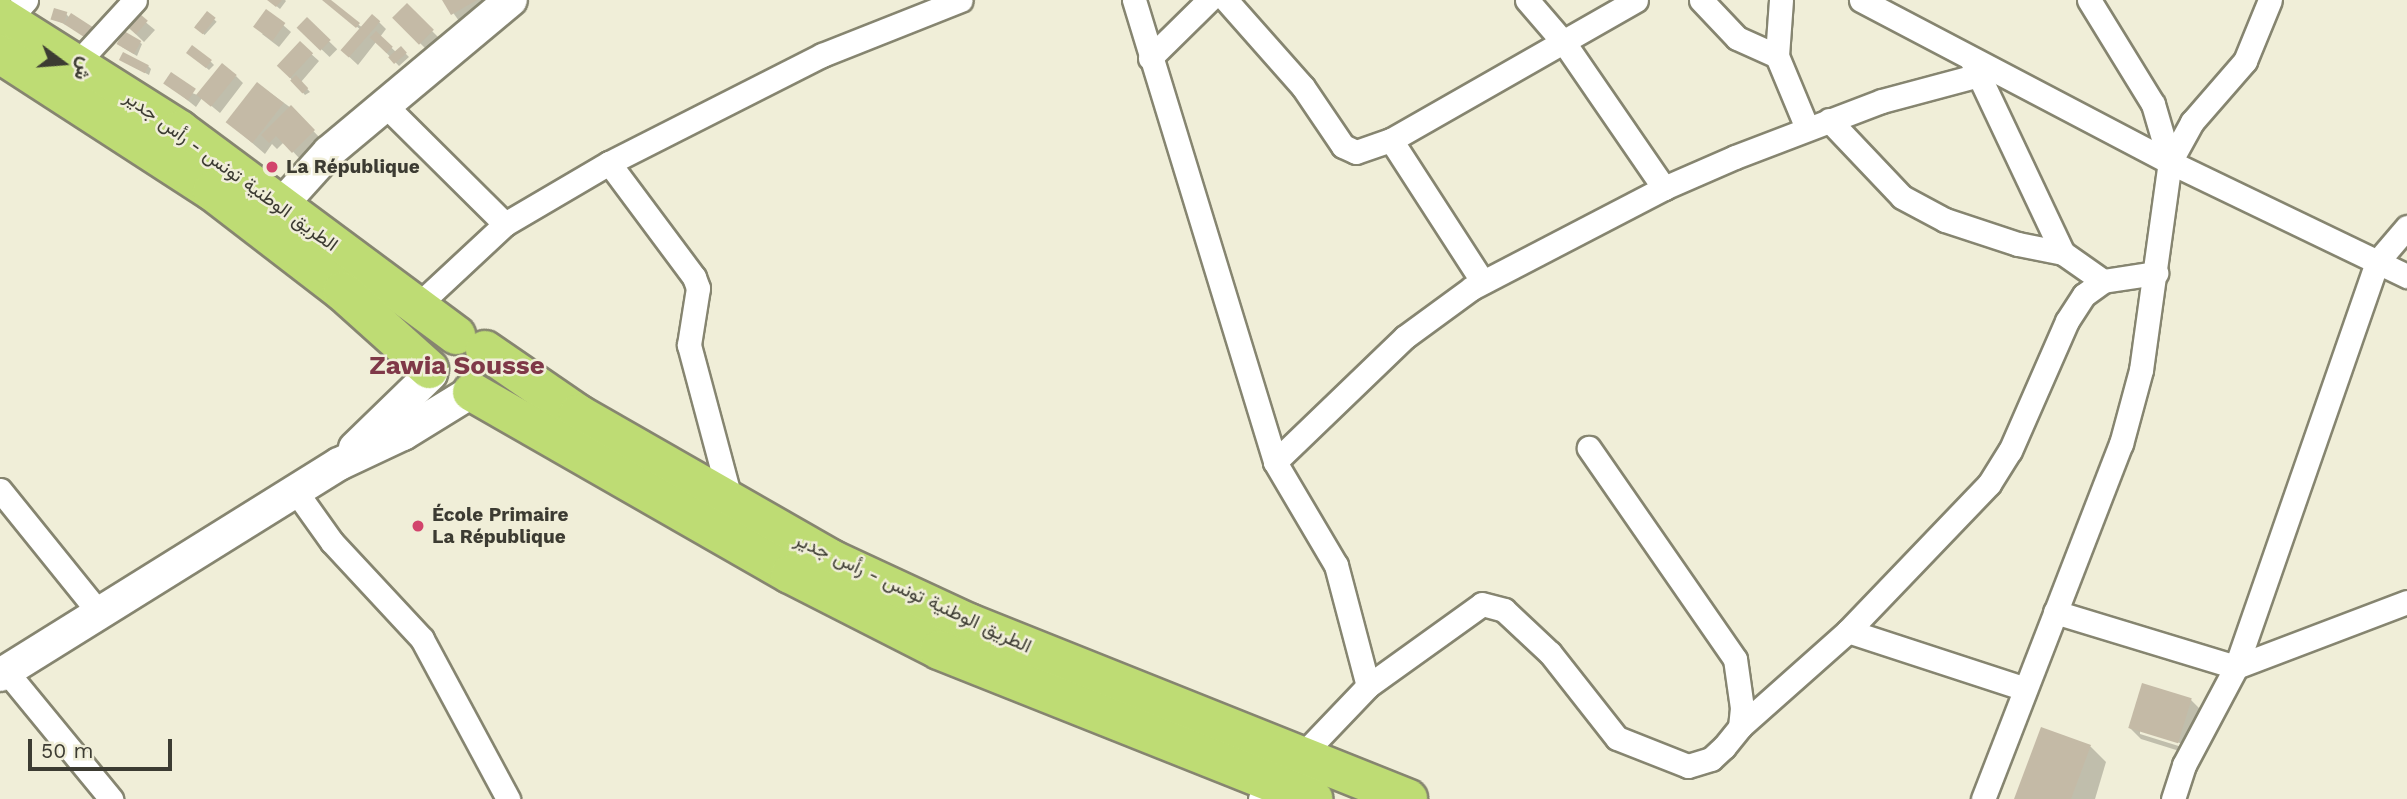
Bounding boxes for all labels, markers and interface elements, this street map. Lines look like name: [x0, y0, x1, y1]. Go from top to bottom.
north arrow: [28, 28, 98, 98]
text: ش: [69, 55, 98, 83]
street label: الطريق الوطنية تونس - رأس جدير: [120, 86, 342, 256]
place label: La République: [286, 156, 420, 178]
marker: La République: [264, 159, 280, 175]
district label: Zawia Sousse: [369, 350, 545, 382]
place label: École Primaire La République: [432, 504, 568, 548]
marker: École Primaire La République: [410, 518, 426, 534]
street label: الطريق الوطنية تونس - رأس جدير: [791, 528, 1035, 658]
scale bar: [32, 726, 175, 770]
text: 50 m: [41, 738, 93, 763]

